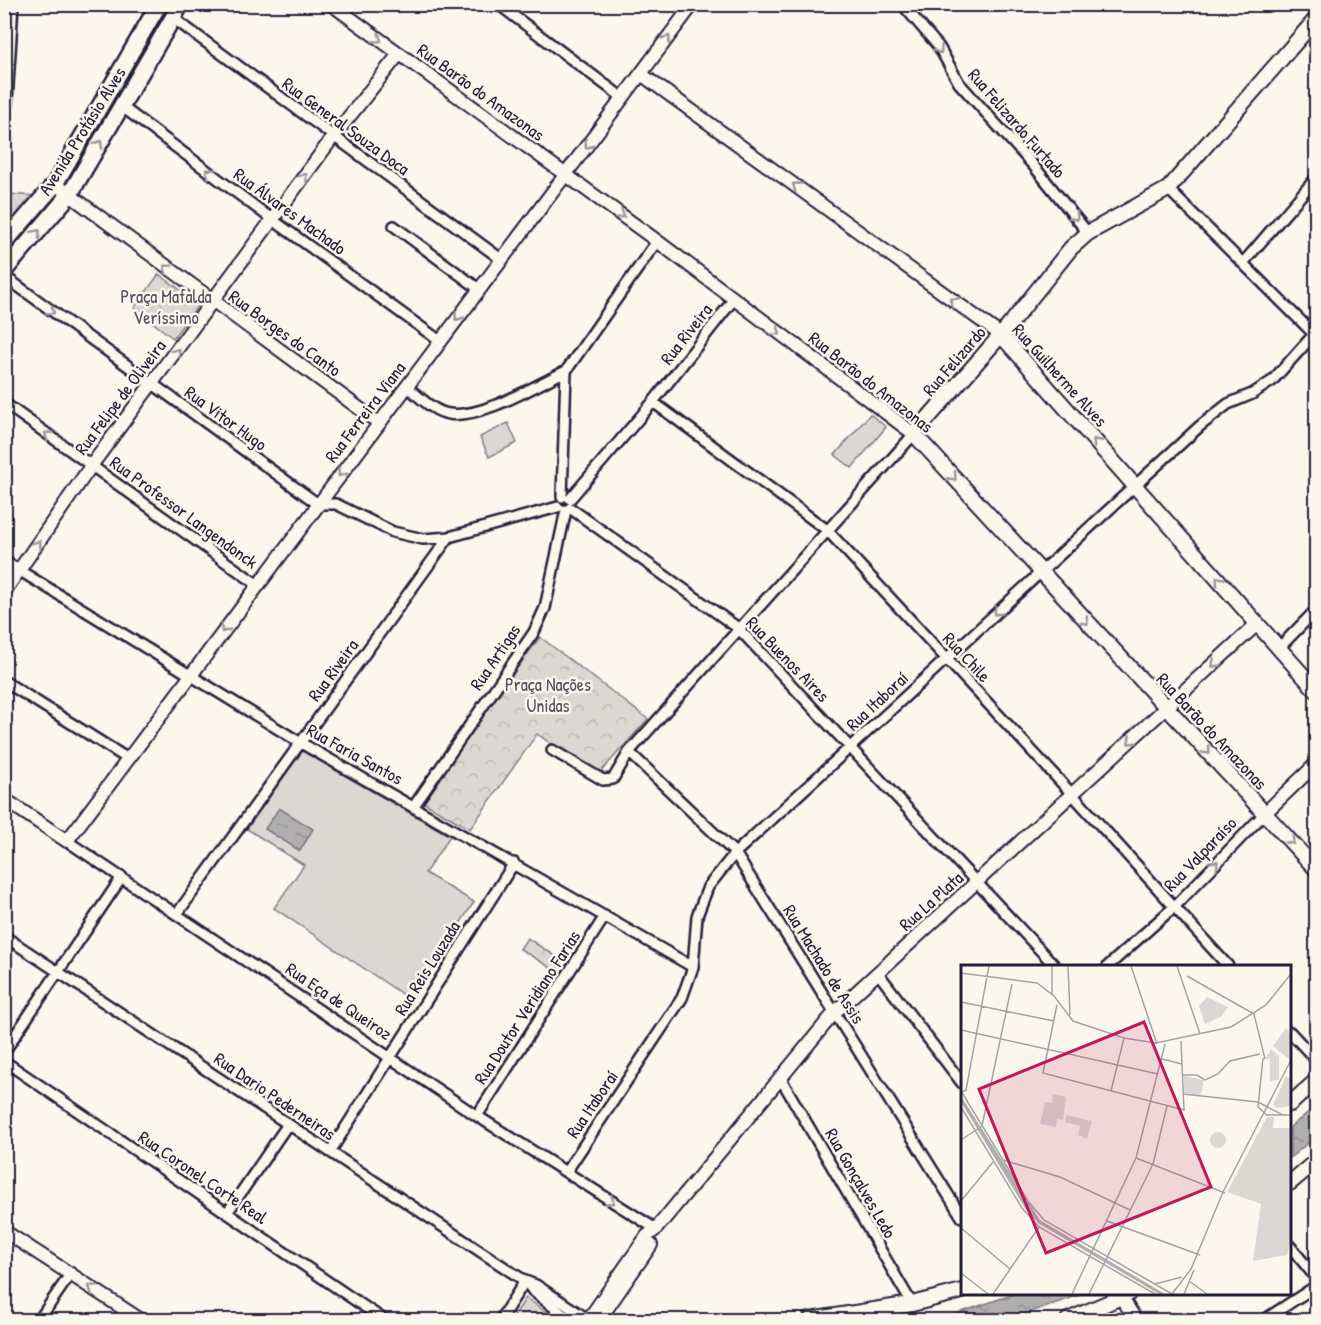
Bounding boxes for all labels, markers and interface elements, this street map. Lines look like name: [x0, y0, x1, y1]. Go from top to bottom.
one-way arrow: [371, 32, 382, 43]
one-way arrow: [660, 35, 671, 46]
street label: Rua Barão do Amazonas: [412, 37, 550, 147]
one-way arrow: [932, 44, 944, 54]
street label: Avenida Protásio Alves: [32, 62, 132, 200]
street label: Rua Felizardo Furtado: [962, 63, 1072, 183]
street label: Rua General Souza Doca: [277, 71, 415, 181]
one-way arrow: [584, 138, 595, 149]
one-way arrow: [92, 140, 103, 150]
street label: Rua Álvares Machado: [229, 162, 351, 260]
one-way arrow: [205, 169, 216, 180]
one-way arrow: [297, 173, 308, 184]
one-way arrow: [791, 182, 802, 193]
one-way arrow: [614, 208, 625, 219]
one-way arrow: [1067, 210, 1078, 221]
one-way arrow: [30, 229, 41, 240]
one-way arrow: [163, 264, 174, 275]
park label: Praça Mafalda Veríssimo: [121, 284, 211, 330]
street label: Rua Borges do Canto: [224, 284, 346, 382]
one-way arrow: [949, 297, 960, 308]
street label: Rua Riveira: [654, 298, 718, 370]
one-way arrow: [45, 304, 56, 315]
one-way arrow: [454, 310, 465, 321]
street label: Rua Guilherme Alves: [1007, 318, 1113, 432]
street label: Rua Felizardo: [917, 321, 991, 401]
one-way arrow: [771, 324, 782, 335]
street label: Rua Barão do Amazonas: [804, 325, 939, 439]
street label: Rua Felipe de Oliveira: [69, 334, 171, 460]
one-way arrow: [169, 348, 180, 359]
street label: Rua Ferreira Viana: [319, 357, 411, 467]
street label: Rua Vitor Hugo: [180, 380, 272, 456]
one-way arrow: [43, 431, 54, 442]
one-way arrow: [1092, 438, 1103, 449]
street label: Rua Professor Langendonck: [105, 450, 263, 575]
one-way arrow: [338, 467, 349, 478]
one-way arrow: [946, 470, 957, 481]
one-way arrow: [31, 540, 42, 551]
one-way arrow: [1215, 577, 1226, 587]
one-way arrow: [994, 605, 1004, 616]
street label: Rua Buenos Aires: [741, 611, 835, 707]
one-way arrow: [1078, 614, 1089, 624]
street label: Rua Artigas: [464, 619, 526, 695]
one-way arrow: [221, 623, 232, 634]
street label: Rua Chile: [937, 627, 997, 687]
street label: Rua Riveira: [302, 634, 364, 706]
one-way arrow: [1211, 657, 1221, 668]
street label: Rua Itaboraí: [840, 666, 914, 736]
street label: Rua Barão do Amazonas: [1151, 667, 1273, 795]
park label: Praça Nações Unidas: [505, 672, 591, 718]
street label: Rua Faria Santos: [302, 717, 408, 791]
one-way arrow: [1127, 734, 1137, 745]
one-way arrow: [1199, 744, 1210, 755]
street label: Rua Valparaíso: [1158, 811, 1242, 897]
one-way arrow: [1283, 834, 1294, 845]
one-way arrow: [1208, 860, 1219, 871]
street label: Rua La Plata: [894, 866, 968, 936]
street label: Rua Machado de Assis: [777, 900, 871, 1028]
street label: Rua Reis Louzada: [388, 916, 466, 1020]
street label: Rua Doutor Veridiano Farias: [468, 925, 586, 1089]
street label: Rua Eça de Queiroz: [281, 956, 397, 1046]
inset map: [961, 965, 1291, 1295]
street label: Rua Dario Pederneiras: [209, 1046, 341, 1146]
street label: Rua Itaboraí: [560, 1065, 624, 1143]
street label: Rua Gonçalves Ledo: [819, 1123, 903, 1243]
street label: Rua Coronel Corte Real: [133, 1124, 273, 1230]
one-way arrow: [604, 1194, 615, 1205]
one-way arrow: [88, 1284, 99, 1295]

